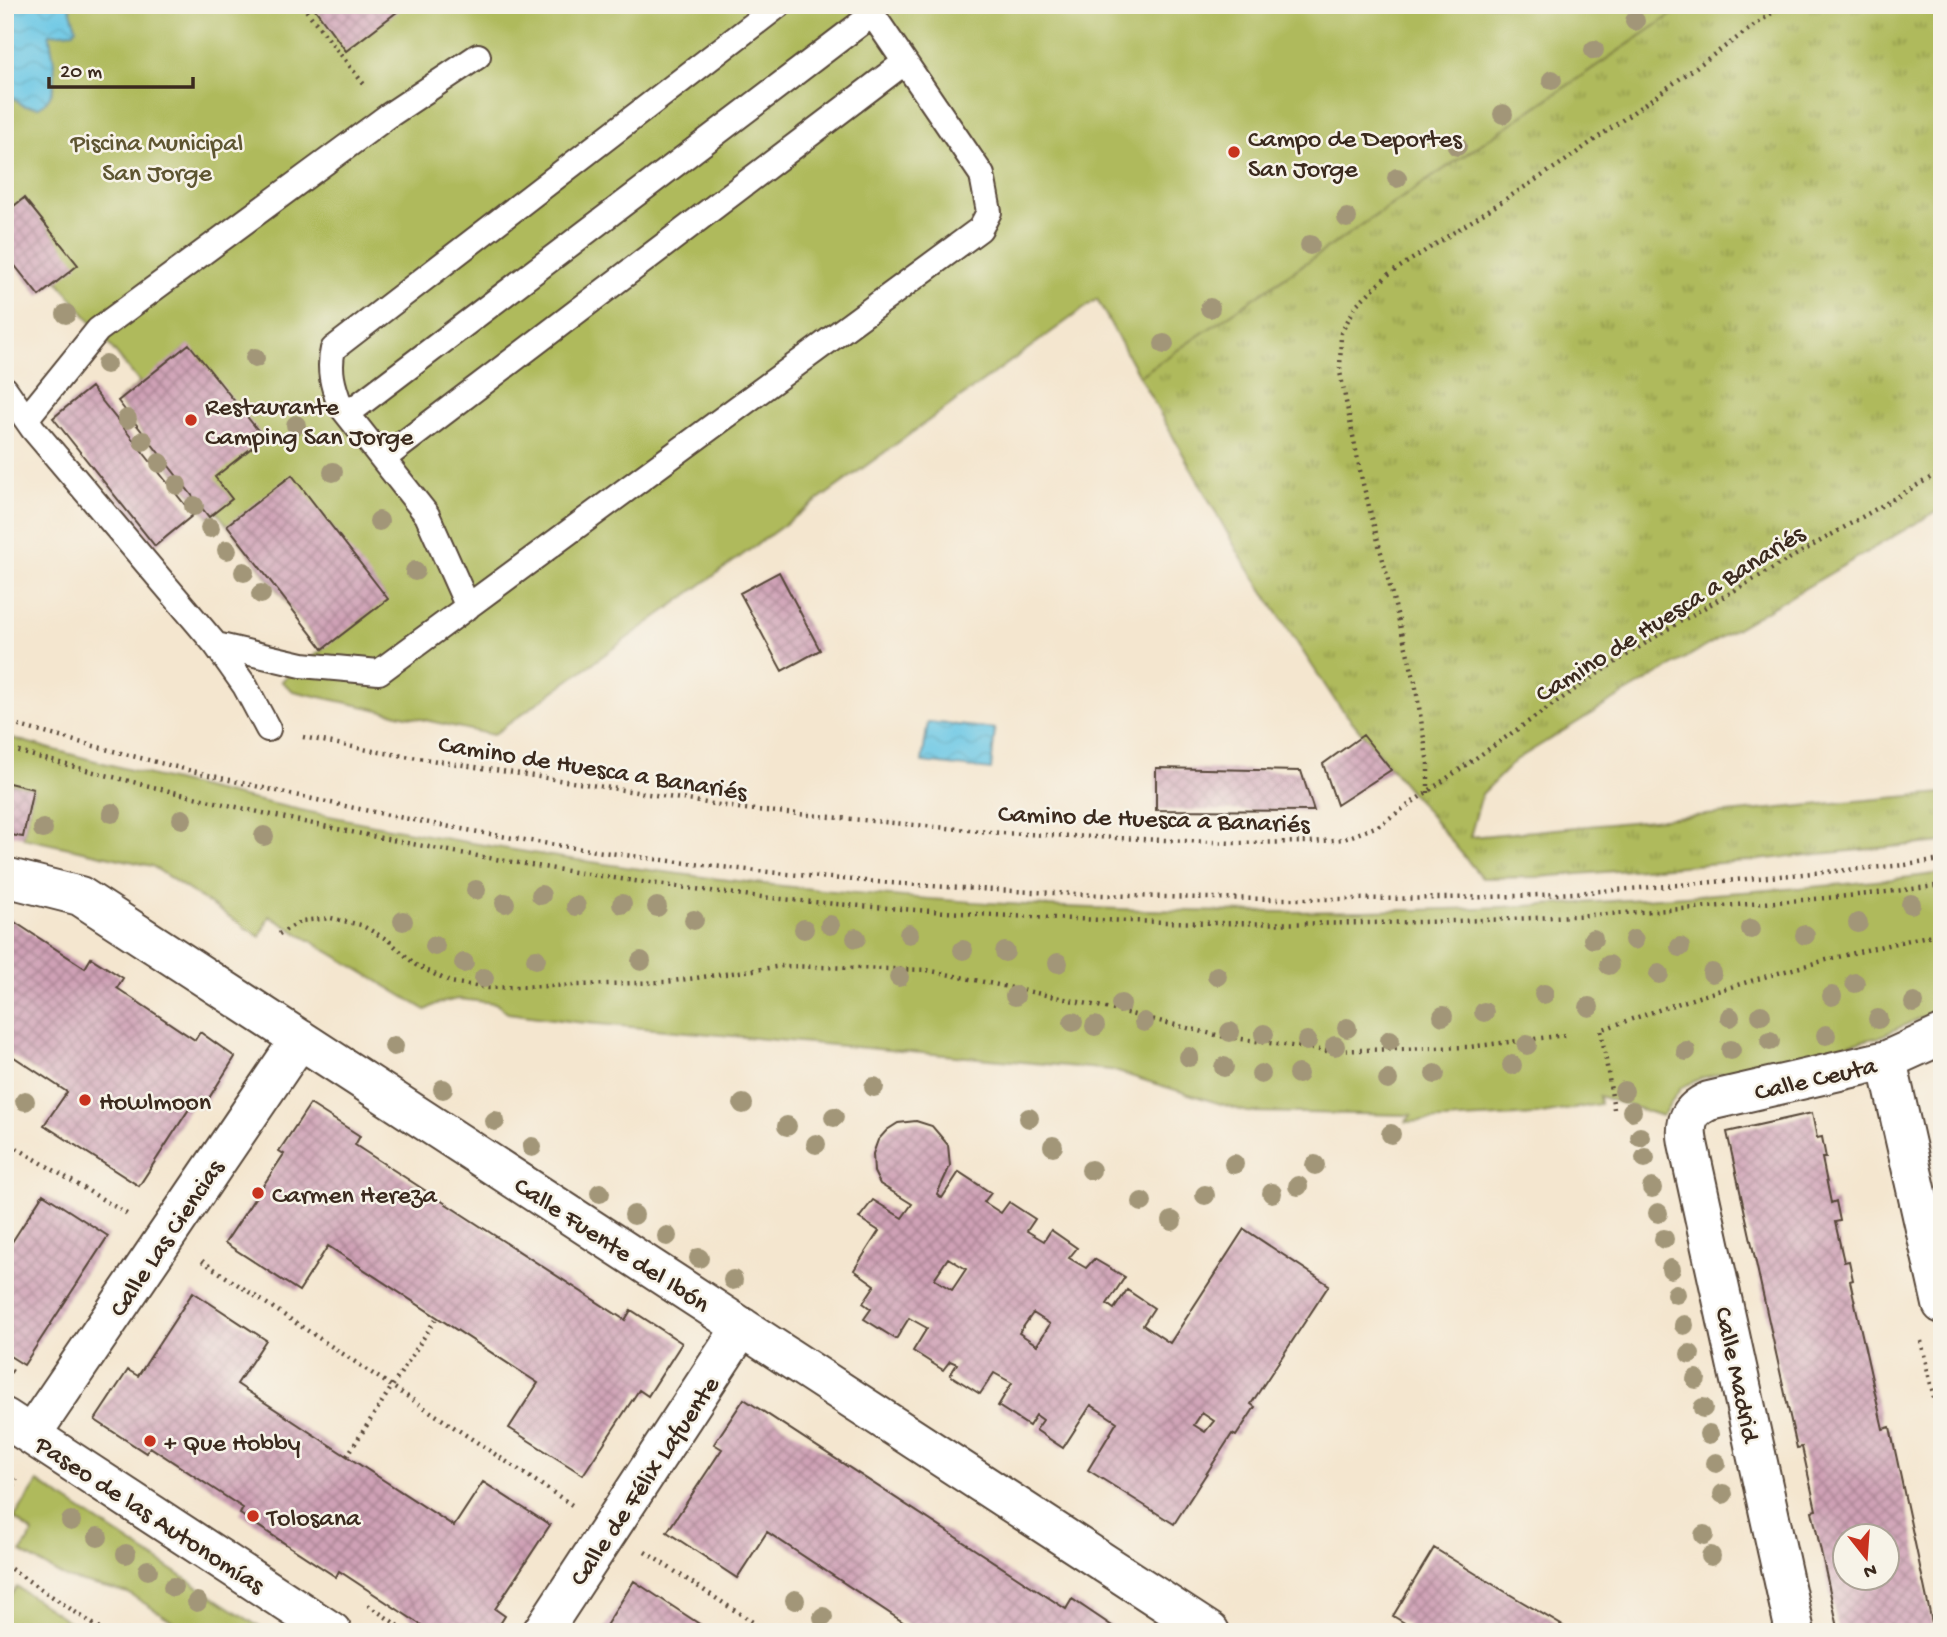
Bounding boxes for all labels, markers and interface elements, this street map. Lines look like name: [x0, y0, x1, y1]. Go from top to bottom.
scale bar: [49, 46, 192, 90]
text: 20 m: [60, 61, 102, 86]
place label: Campo de Deportes San Jorge: [1248, 126, 1463, 187]
park label: Piscina Municipal San Jorge: [70, 130, 243, 191]
marker: Campo de Deportes San Jorge: [1226, 144, 1242, 160]
place label: Restaurante Camping San Jorge: [205, 394, 414, 455]
marker: Restaurante Camping San Jorge: [183, 412, 199, 428]
street label: Camino de Huesca a Banariés: [1531, 519, 1813, 712]
street label: Camino de Huesca a Banariés: [436, 731, 750, 810]
street label: Camino de Huesca a Banariés: [997, 801, 1312, 842]
street label: Calle Ceuta: [1752, 1052, 1882, 1110]
place label: Howlmoon: [99, 1089, 212, 1120]
marker: Howlmoon: [77, 1092, 93, 1108]
street label: Calle Las Ciencias: [105, 1154, 234, 1324]
street label: Calle Fuente del Ibón: [507, 1172, 715, 1322]
place label: Carmen Hereza: [272, 1182, 438, 1213]
marker: Carmen Hereza: [250, 1185, 266, 1201]
street label: Calle Madrid: [1705, 1305, 1764, 1447]
street label: Calle de Félix Lafuente: [565, 1371, 729, 1593]
street label: Paseo de las Autonomías: [27, 1430, 270, 1603]
place label: + Que Hobby: [164, 1430, 301, 1461]
marker: + Que Hobby: [142, 1433, 158, 1449]
place label: Tolosana: [265, 1505, 362, 1536]
marker: Tolosana: [245, 1508, 261, 1524]
north arrow: [1832, 1522, 1902, 1592]
text: N: [1861, 1557, 1879, 1583]

